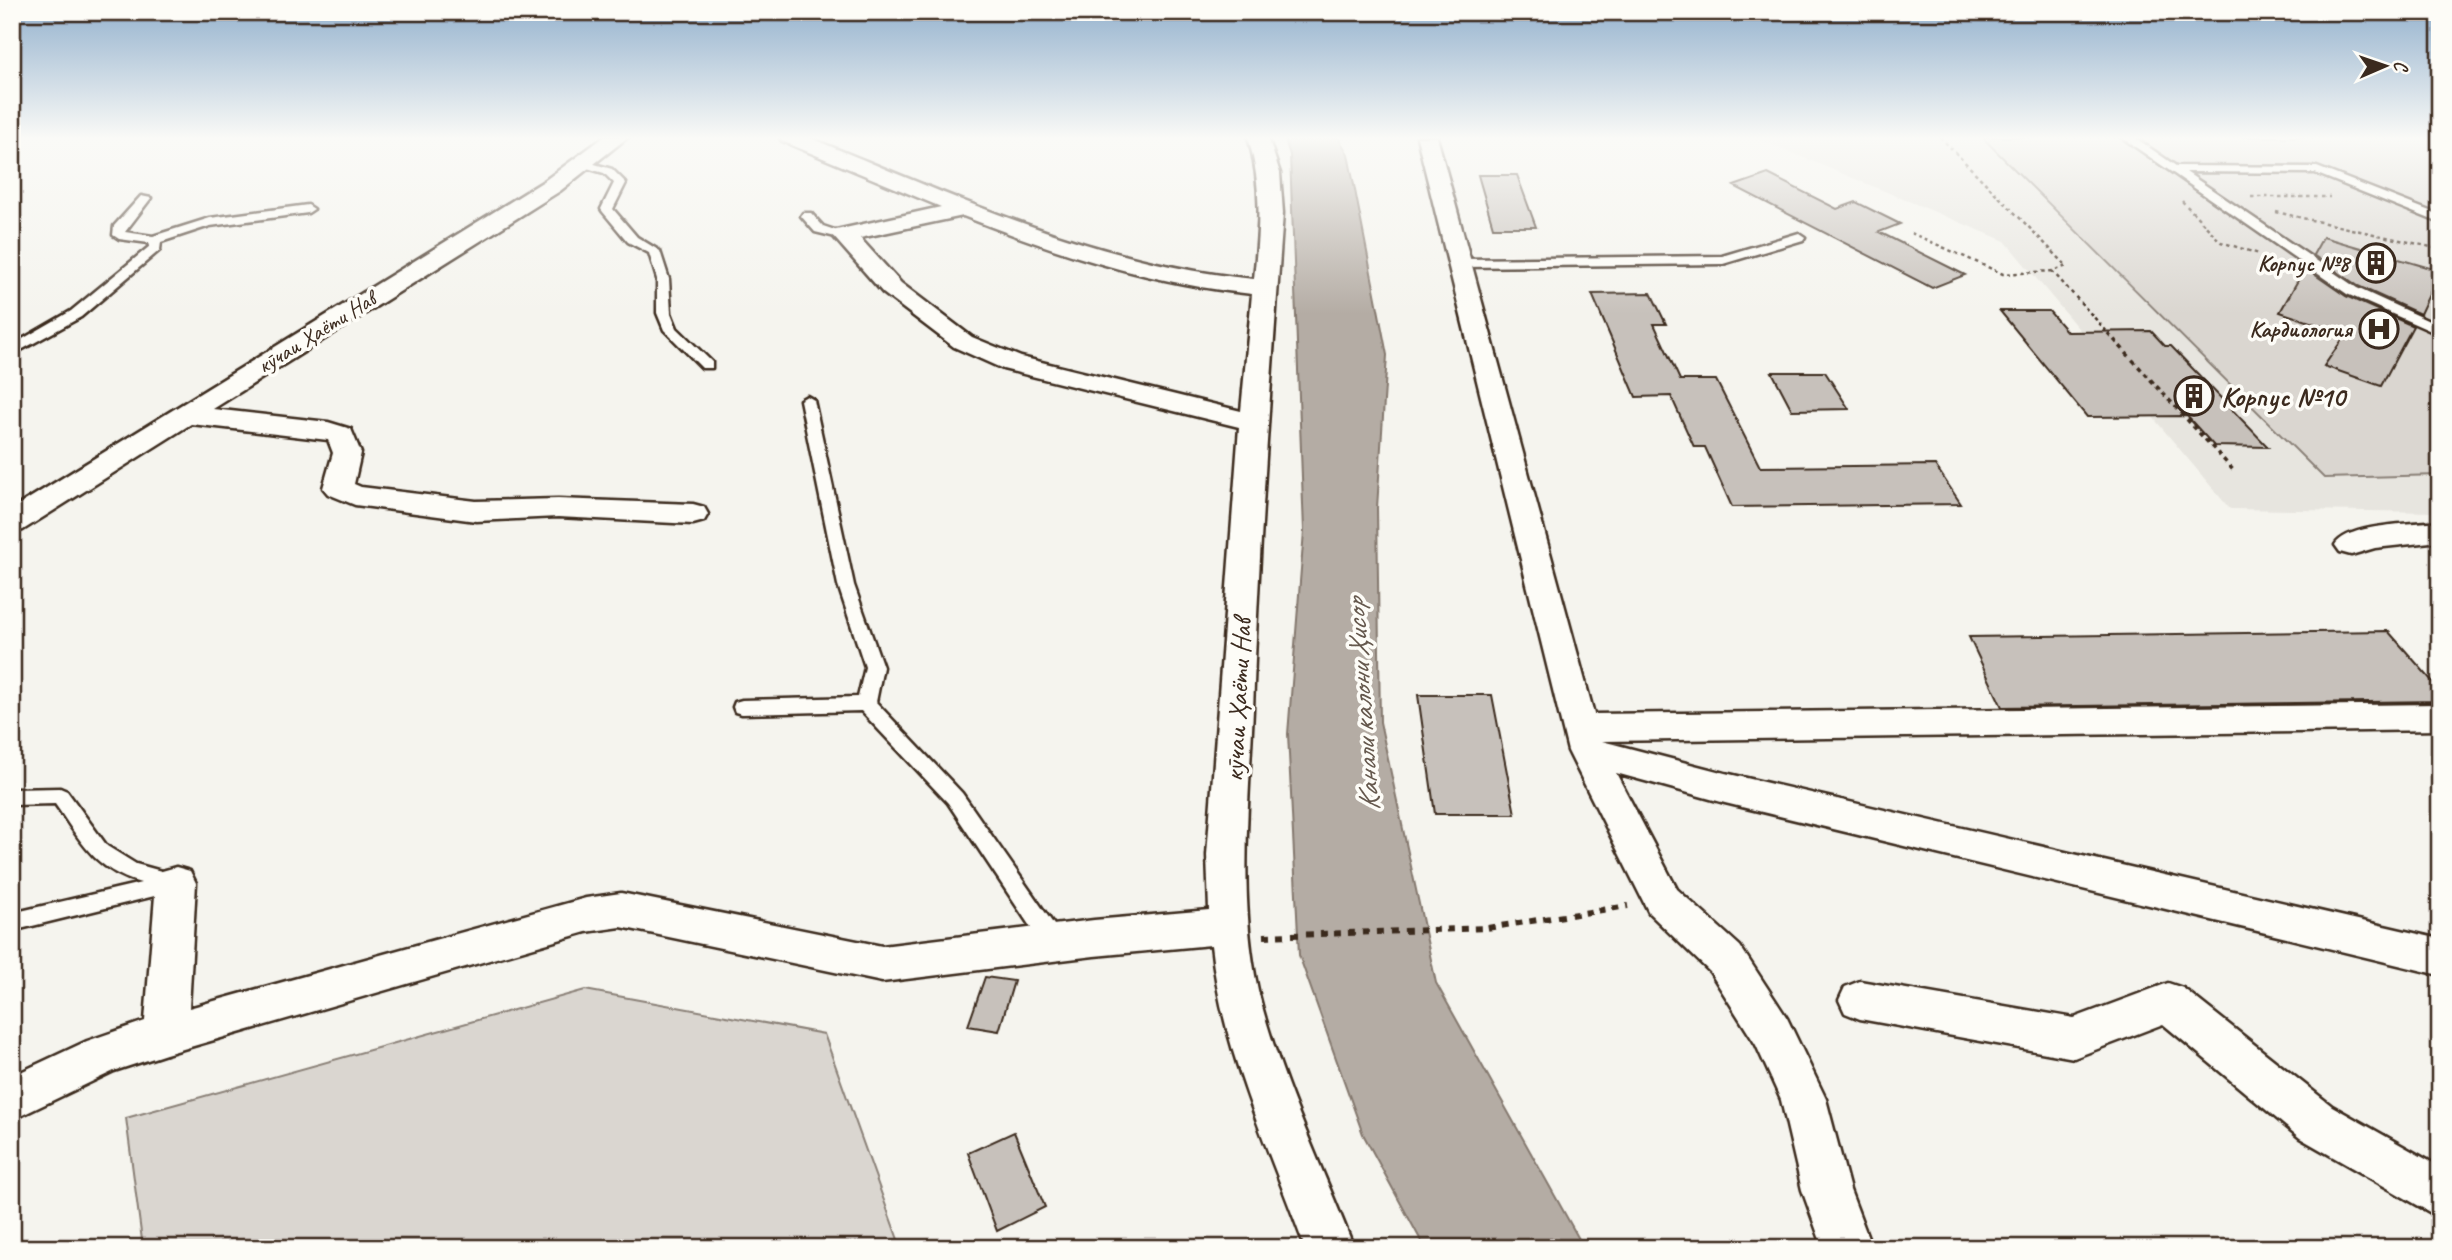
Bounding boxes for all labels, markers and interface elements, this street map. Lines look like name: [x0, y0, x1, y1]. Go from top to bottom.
north arrow: [2350, 32, 2420, 102]
text: С: [2389, 60, 2413, 73]
building icon: Корпус №8: [2355, 242, 2397, 284]
place label: Корпус №8: [2258, 249, 2352, 278]
street label: кӯчаи Ҳаёти Нав: [252, 282, 385, 380]
hospital icon: Кардиология: [2358, 308, 2400, 350]
place label: Кардиология: [2250, 315, 2354, 344]
building icon: Корпус №10: [2173, 375, 2215, 417]
place label: Корпус №10: [2221, 379, 2348, 415]
water label: Канали калони Ҳисор: [1335, 593, 1388, 812]
street label: кӯчаи Ҳаёти Нав: [1216, 613, 1260, 783]

